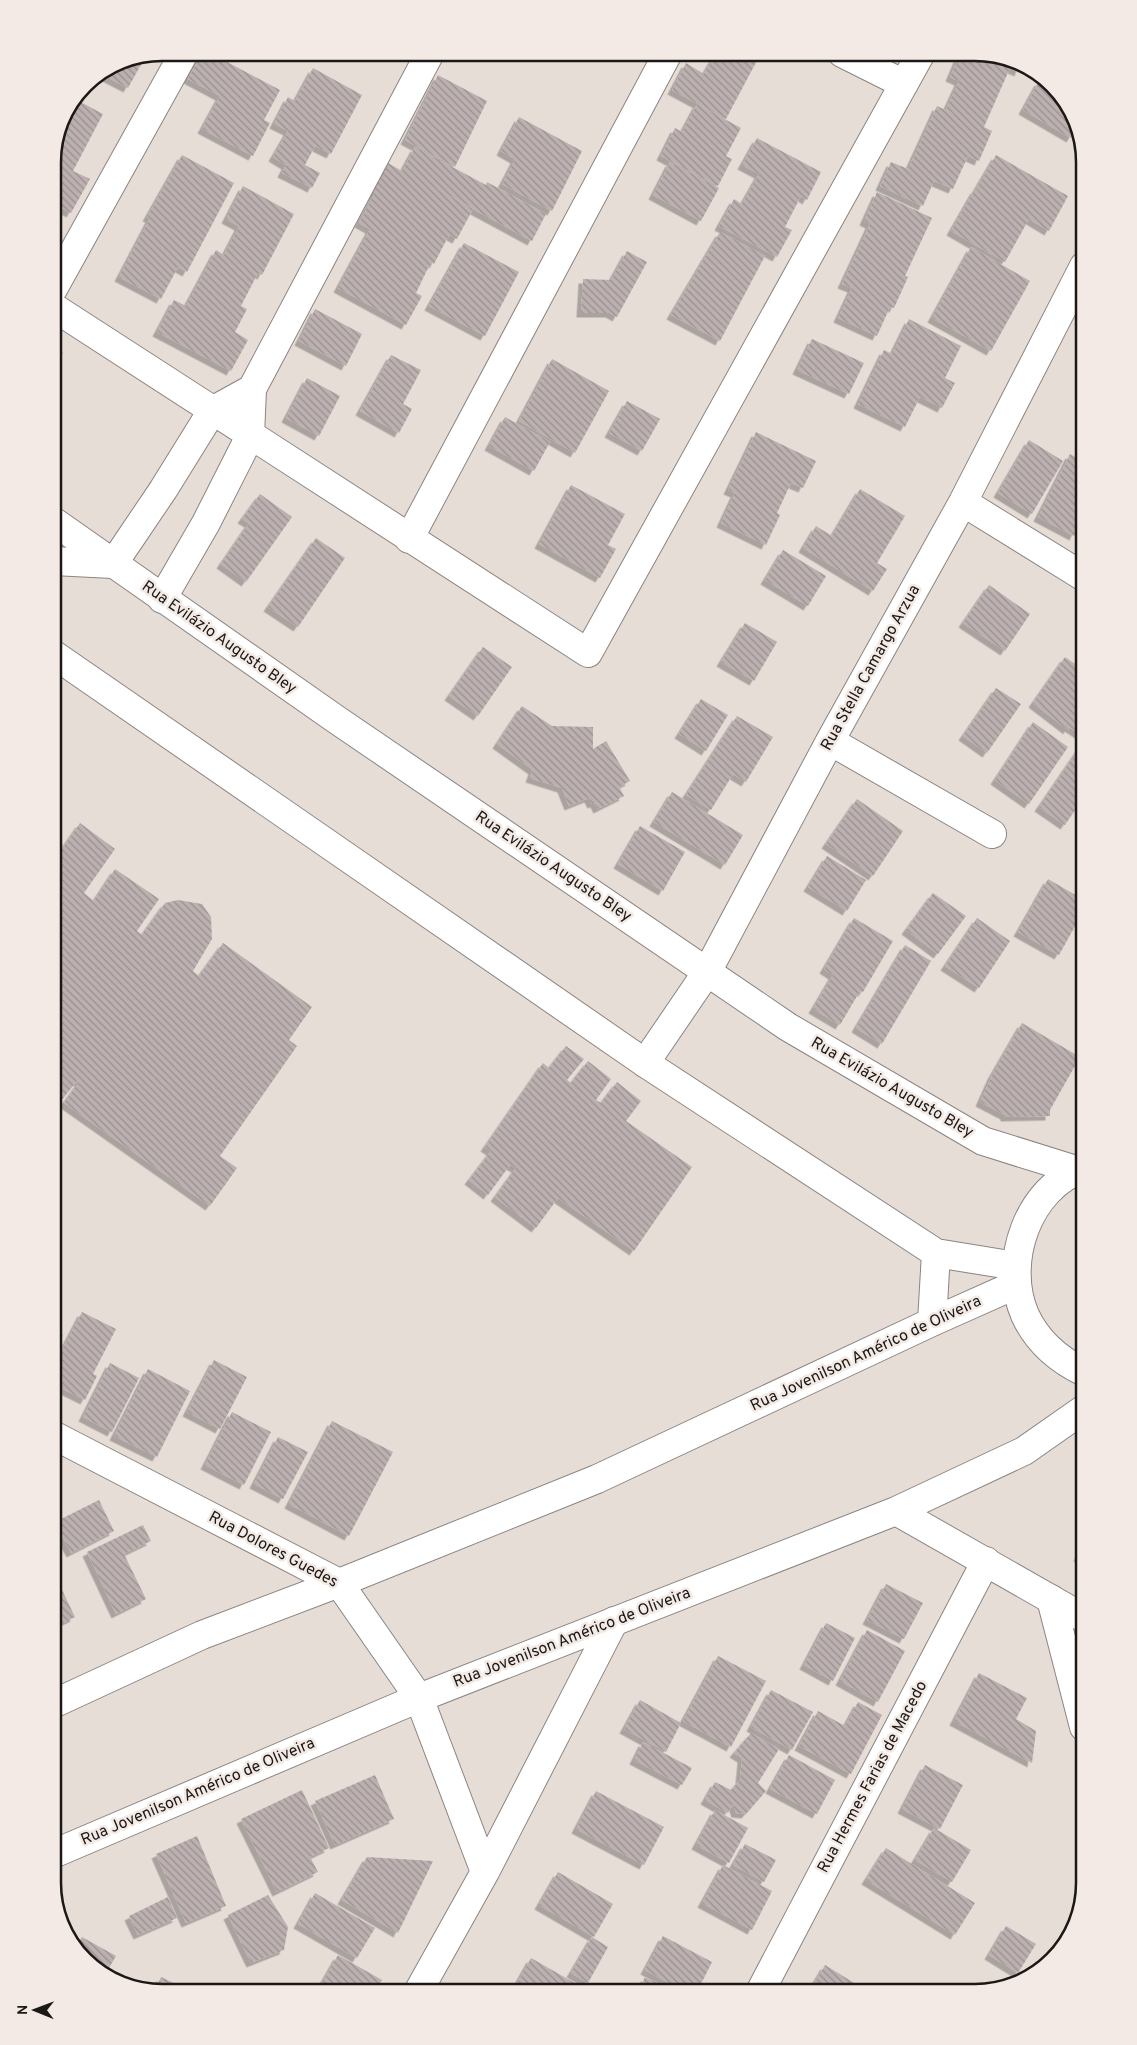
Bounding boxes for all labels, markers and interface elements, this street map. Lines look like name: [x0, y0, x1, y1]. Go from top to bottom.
street label: Rua Evilázio Augusto Bley: [138, 577, 300, 699]
street label: Rua Stella Camargo Arzua: [817, 581, 925, 755]
street label: Rua Evilázio Augusto Bley: [471, 807, 635, 927]
street label: Rua Evilázio Augusto Bley: [807, 1033, 977, 1143]
street label: Rua Jovenilson Américo de Oliveira: [747, 1292, 985, 1416]
street label: Rua Dolores Guedes: [205, 1507, 341, 1593]
street label: Rua Jovenilson Américo de Oliveira: [451, 1583, 693, 1693]
street label: Rua Hermes Farias de Macedo: [814, 1677, 932, 1877]
street label: Rua Jovenilson Américo de Oliveira: [78, 1733, 318, 1851]
north arrow: [10, 1985, 60, 2035]
text: N: [15, 2005, 32, 2015]

